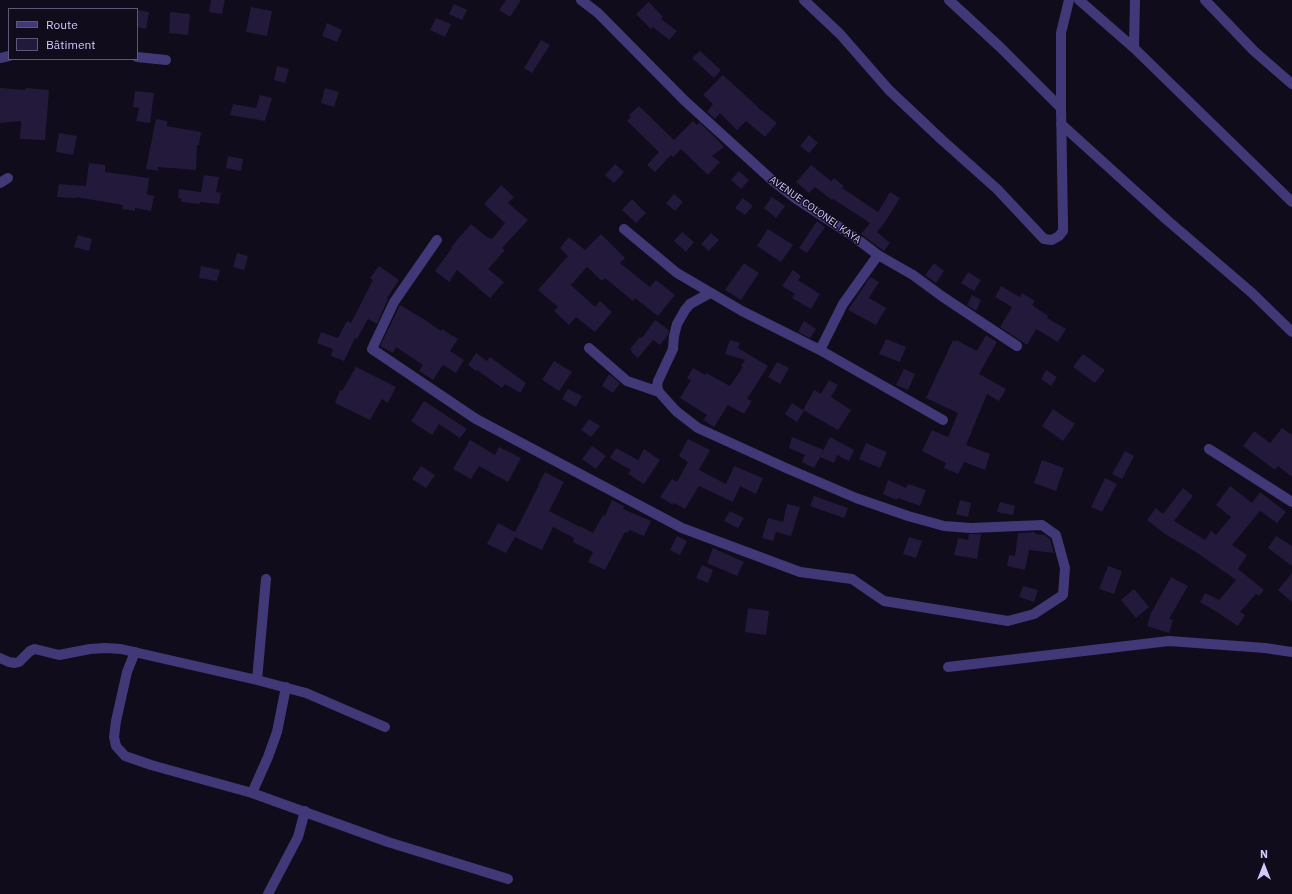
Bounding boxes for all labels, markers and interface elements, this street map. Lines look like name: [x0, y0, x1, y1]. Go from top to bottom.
legend: [8, 8, 138, 60]
text: Route: [46, 17, 78, 32]
text: Bâtiment: [46, 37, 96, 52]
street label: AVENUE COLONEL KAYA: [767, 174, 863, 246]
north arrow: [1244, 846, 1284, 886]
text: N: [1260, 847, 1268, 861]

